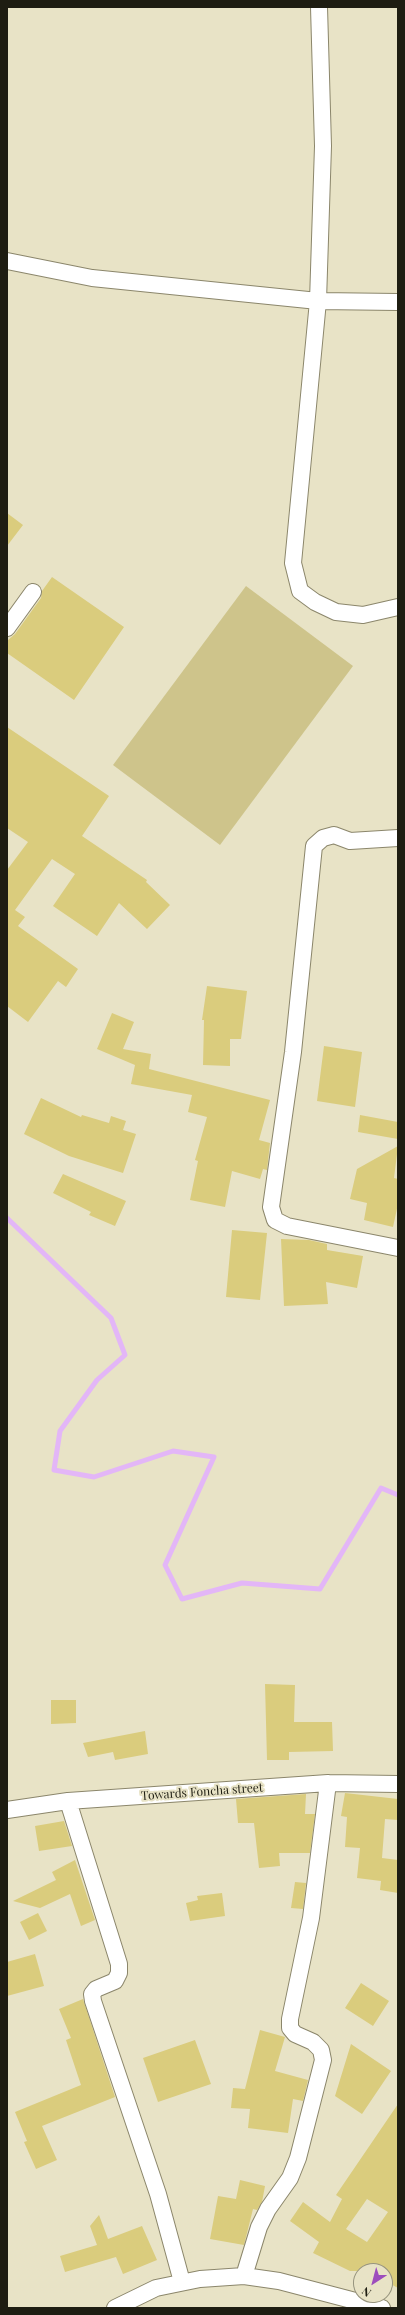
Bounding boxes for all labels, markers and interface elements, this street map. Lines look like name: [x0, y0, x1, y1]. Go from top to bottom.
street label: Towards Foncha street: [141, 1781, 263, 1803]
north arrow: [353, 2263, 393, 2303]
text: N: [359, 2284, 374, 2301]

